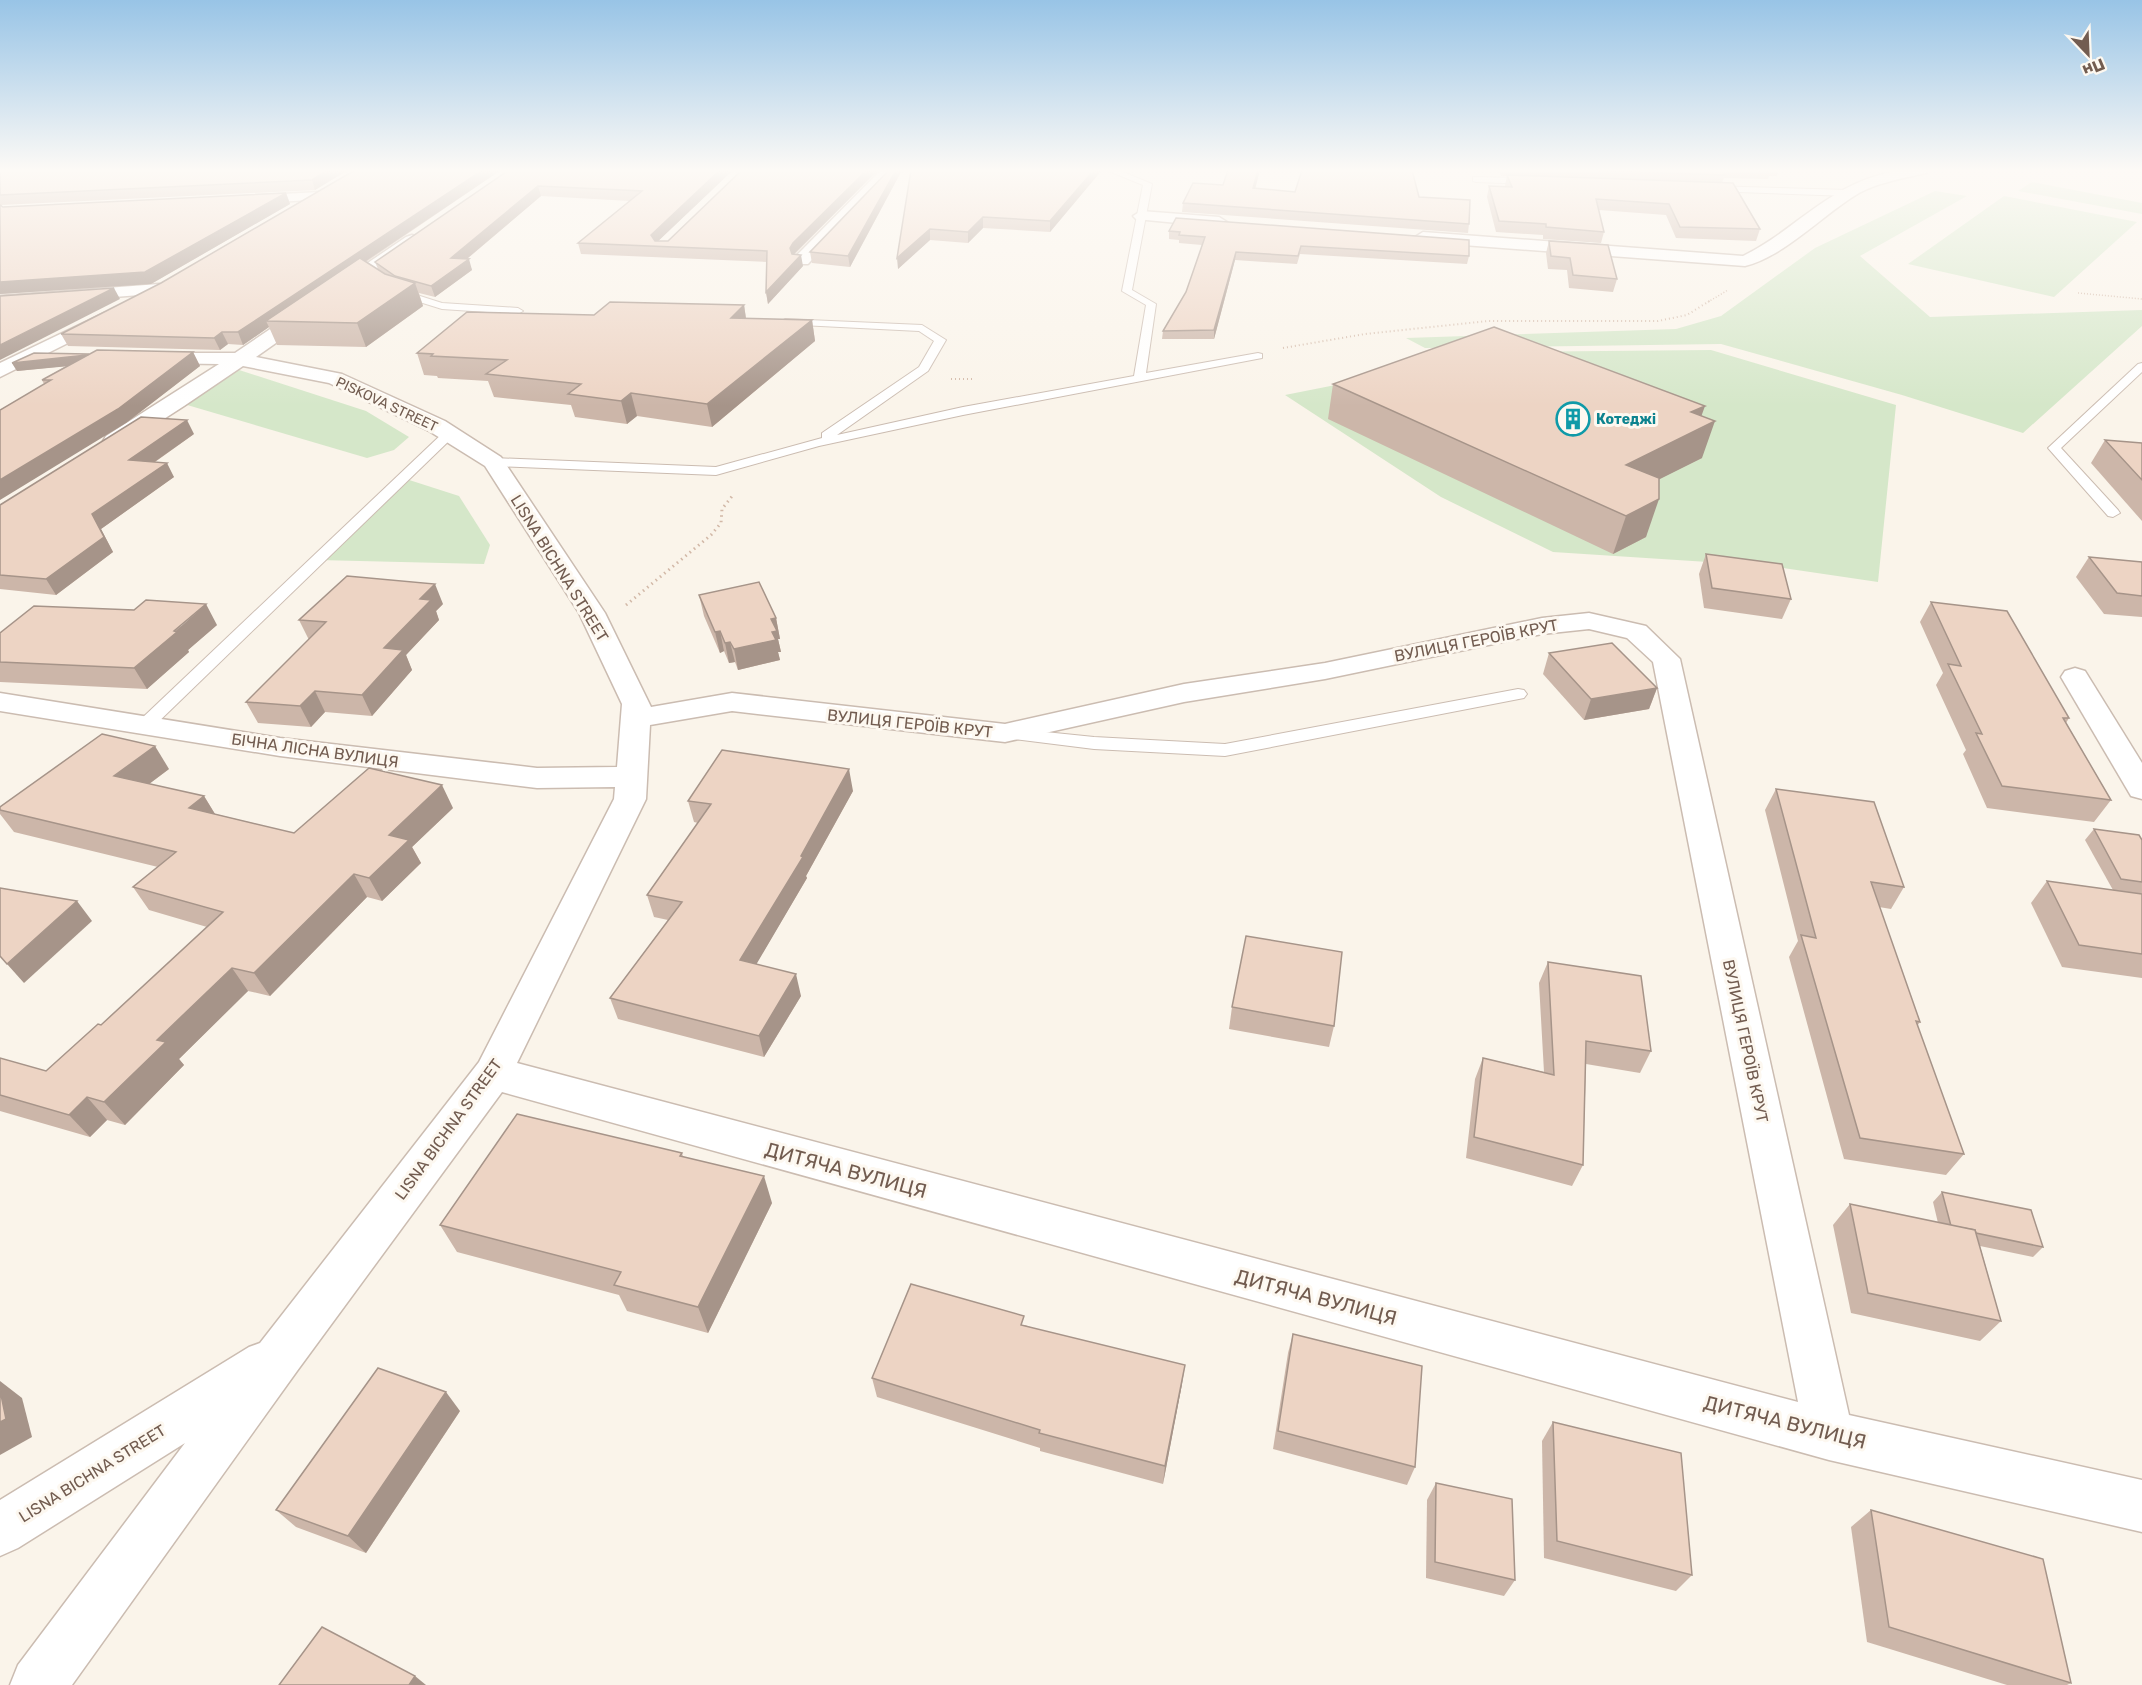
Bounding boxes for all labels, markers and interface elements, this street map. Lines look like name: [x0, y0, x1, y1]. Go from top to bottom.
north arrow: [2058, 24, 2118, 84]
text: Пн: [2080, 54, 2108, 80]
street label: PISKOVA STREET: [333, 373, 440, 436]
building icon: Котеджі: [1555, 401, 1591, 437]
place label: Котеджі: [1596, 411, 1656, 428]
street label: LISNA BICHNA STREET: [507, 491, 613, 645]
street label: ВУЛИЦЯ ГЕРОЇВ КРУТ: [1393, 615, 1560, 666]
street label: ВУЛИЦЯ ГЕРОЇВ КРУТ: [826, 705, 994, 742]
street label: БІЧНА ЛІСНА ВУЛИЦЯ: [230, 729, 400, 772]
street label: ВУЛИЦЯ ГЕРОЇВ КРУТ: [1719, 958, 1772, 1124]
street label: LISNA BICHNA STREET: [391, 1055, 506, 1203]
street label: ДИТЯЧА ВУЛИЦЯ: [762, 1137, 930, 1203]
street label: ДИТЯЧА ВУЛИЦЯ: [1232, 1264, 1400, 1330]
street label: ДИТЯЧА ВУЛИЦЯ: [1701, 1390, 1869, 1454]
street label: LISNA BICHNA STREET: [15, 1420, 169, 1526]

